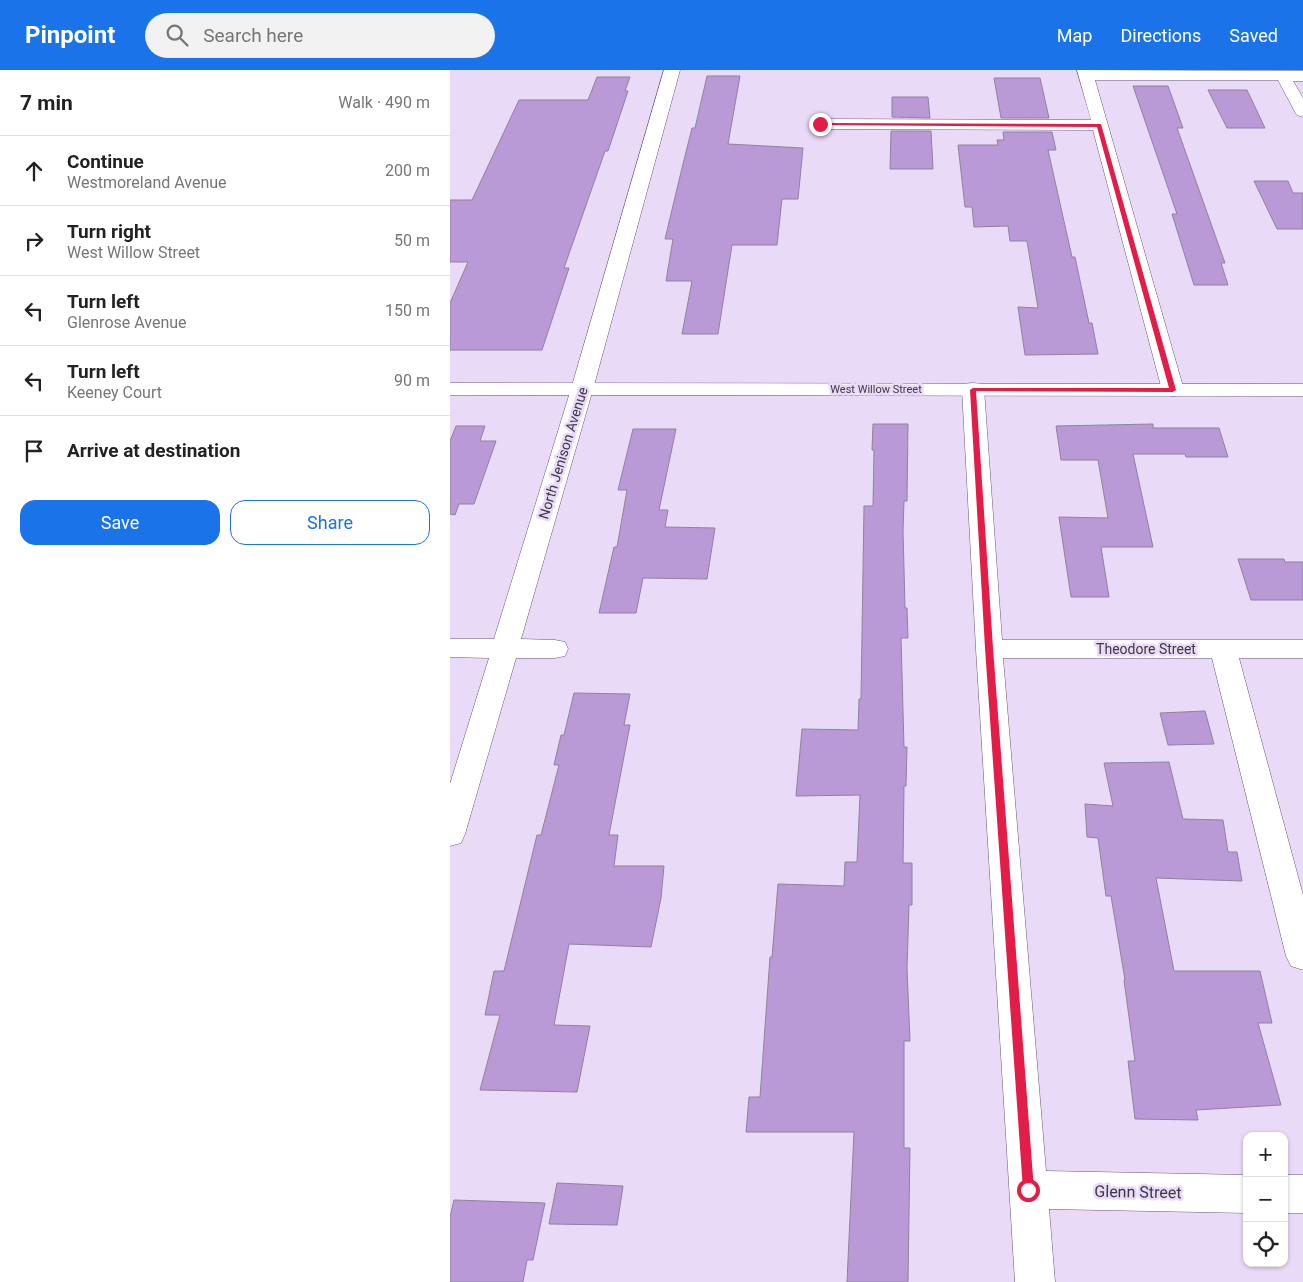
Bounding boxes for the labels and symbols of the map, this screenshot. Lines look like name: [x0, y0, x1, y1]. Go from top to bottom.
route end: [809, 113, 832, 136]
street label: West Willow Street: [830, 383, 922, 396]
street label: North Jenison Avenue: [535, 385, 591, 521]
street label: Theodore Street: [1096, 641, 1196, 657]
route start: [1017, 1179, 1040, 1202]
street label: Glenn Street: [1094, 1182, 1182, 1202]

